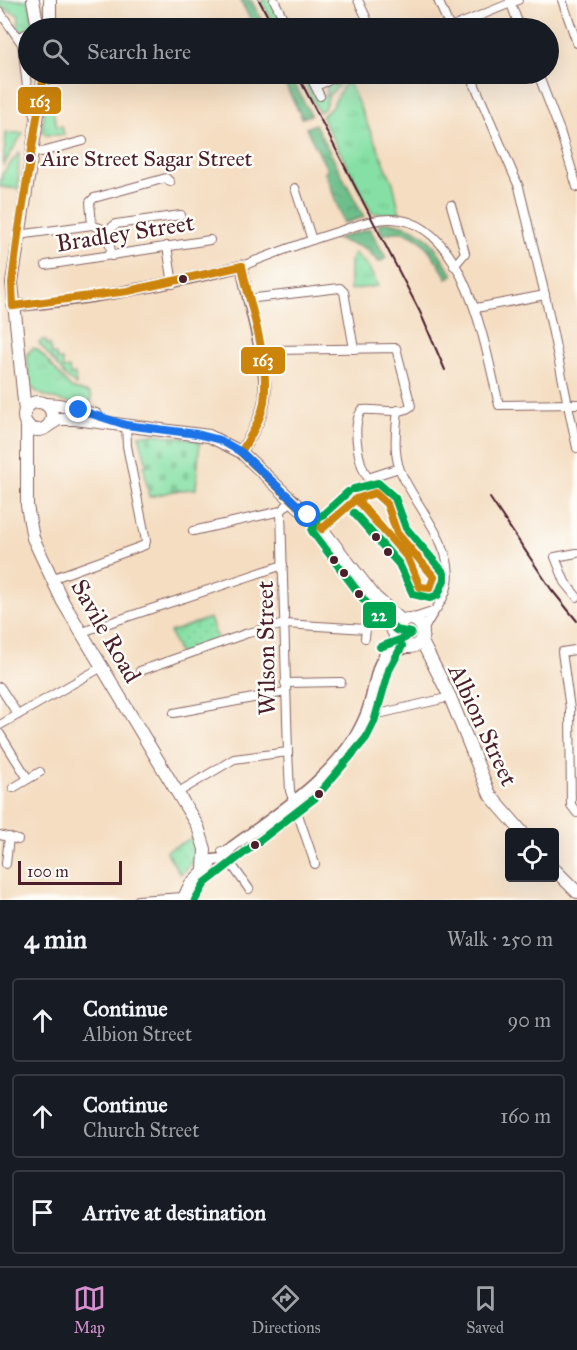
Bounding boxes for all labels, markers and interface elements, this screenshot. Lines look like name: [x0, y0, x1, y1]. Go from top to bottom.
search box: [18, 18, 559, 84]
icon: search: [39, 35, 72, 68]
text: Search here: [87, 38, 191, 65]
line badge: 163: [17, 86, 62, 115]
text: 163: [30, 92, 50, 112]
place label: Aire Street Sagar Street: [40, 145, 253, 172]
marker: Aire Street Sagar Street: [24, 152, 36, 164]
street label: Bradley Street: [54, 207, 197, 259]
unlabelled marker: [177, 273, 189, 285]
line badge: 163: [240, 346, 286, 375]
text: 163: [253, 351, 273, 371]
route end: [65, 396, 91, 422]
route start: [294, 501, 320, 527]
unlabelled marker: [370, 531, 382, 543]
unlabelled marker: [382, 546, 394, 558]
unlabelled marker: [328, 554, 340, 566]
unlabelled marker: [338, 567, 350, 579]
street label: Savile Road: [64, 574, 148, 688]
street label: Wilson Street: [250, 580, 282, 716]
unlabelled marker: [353, 588, 365, 600]
line badge: 22: [362, 601, 397, 629]
text: 22: [371, 606, 388, 625]
street label: Albion Street: [441, 658, 524, 791]
unlabelled marker: [313, 788, 325, 800]
map controls: [505, 828, 559, 882]
button: locate: [505, 828, 559, 882]
unlabelled marker: [249, 839, 261, 851]
scale bar: [18, 858, 122, 886]
text: 100 m: [27, 862, 69, 881]
text: 4 min: [24, 923, 87, 955]
text: Walk · 250 m: [447, 927, 553, 951]
text: Continue: [83, 995, 168, 1022]
icon: ahead: [26, 1004, 59, 1037]
text: 90 m: [508, 1008, 551, 1032]
text: Albion Street: [83, 1022, 192, 1046]
text: Continue: [83, 1091, 168, 1118]
icon: ahead: [26, 1100, 59, 1133]
text: 160 m: [500, 1104, 551, 1128]
text: Church Street: [83, 1118, 199, 1142]
icon: arrive: [26, 1196, 59, 1229]
text: Arrive at destination: [83, 1199, 266, 1226]
tab: Map: [73, 1282, 106, 1337]
tab: Directions: [252, 1282, 320, 1337]
tab: Saved: [466, 1282, 504, 1337]

